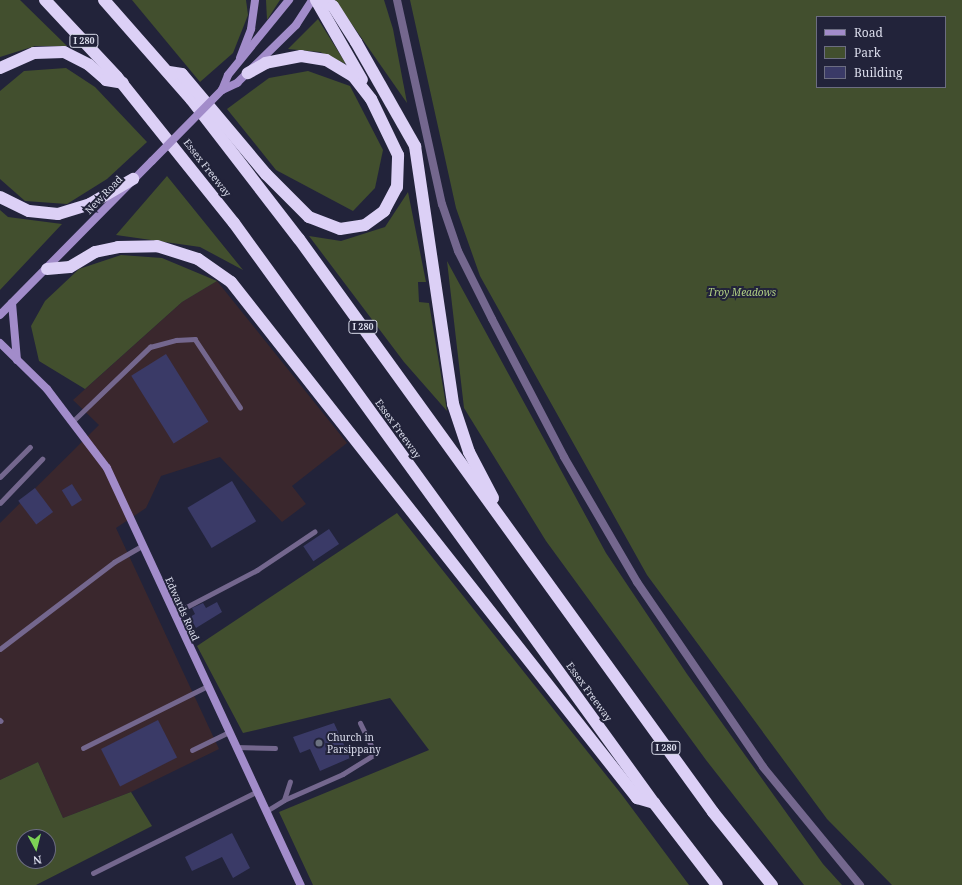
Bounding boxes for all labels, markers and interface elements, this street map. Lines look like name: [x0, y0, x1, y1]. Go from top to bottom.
legend: [816, 16, 946, 88]
text: Road: [854, 24, 883, 41]
road number: I 280: [69, 34, 99, 48]
text: Park: [854, 44, 881, 61]
text: Building: [854, 64, 902, 81]
street label: Essex Freeway: [181, 137, 233, 199]
street label: New Road: [83, 173, 125, 217]
park label: Troy Meadows: [708, 287, 776, 299]
road number: I 280: [348, 320, 378, 334]
street label: Essex Freeway: [373, 397, 423, 461]
street label: Edwards Road: [163, 575, 201, 643]
street label: Essex Freeway: [564, 660, 614, 724]
place label: Church in Parsippany: [327, 731, 381, 754]
marker: Church in Parsippany: [314, 738, 324, 748]
road number: I 280: [651, 741, 681, 755]
north arrow: [16, 829, 56, 869]
text: N: [32, 852, 43, 868]

